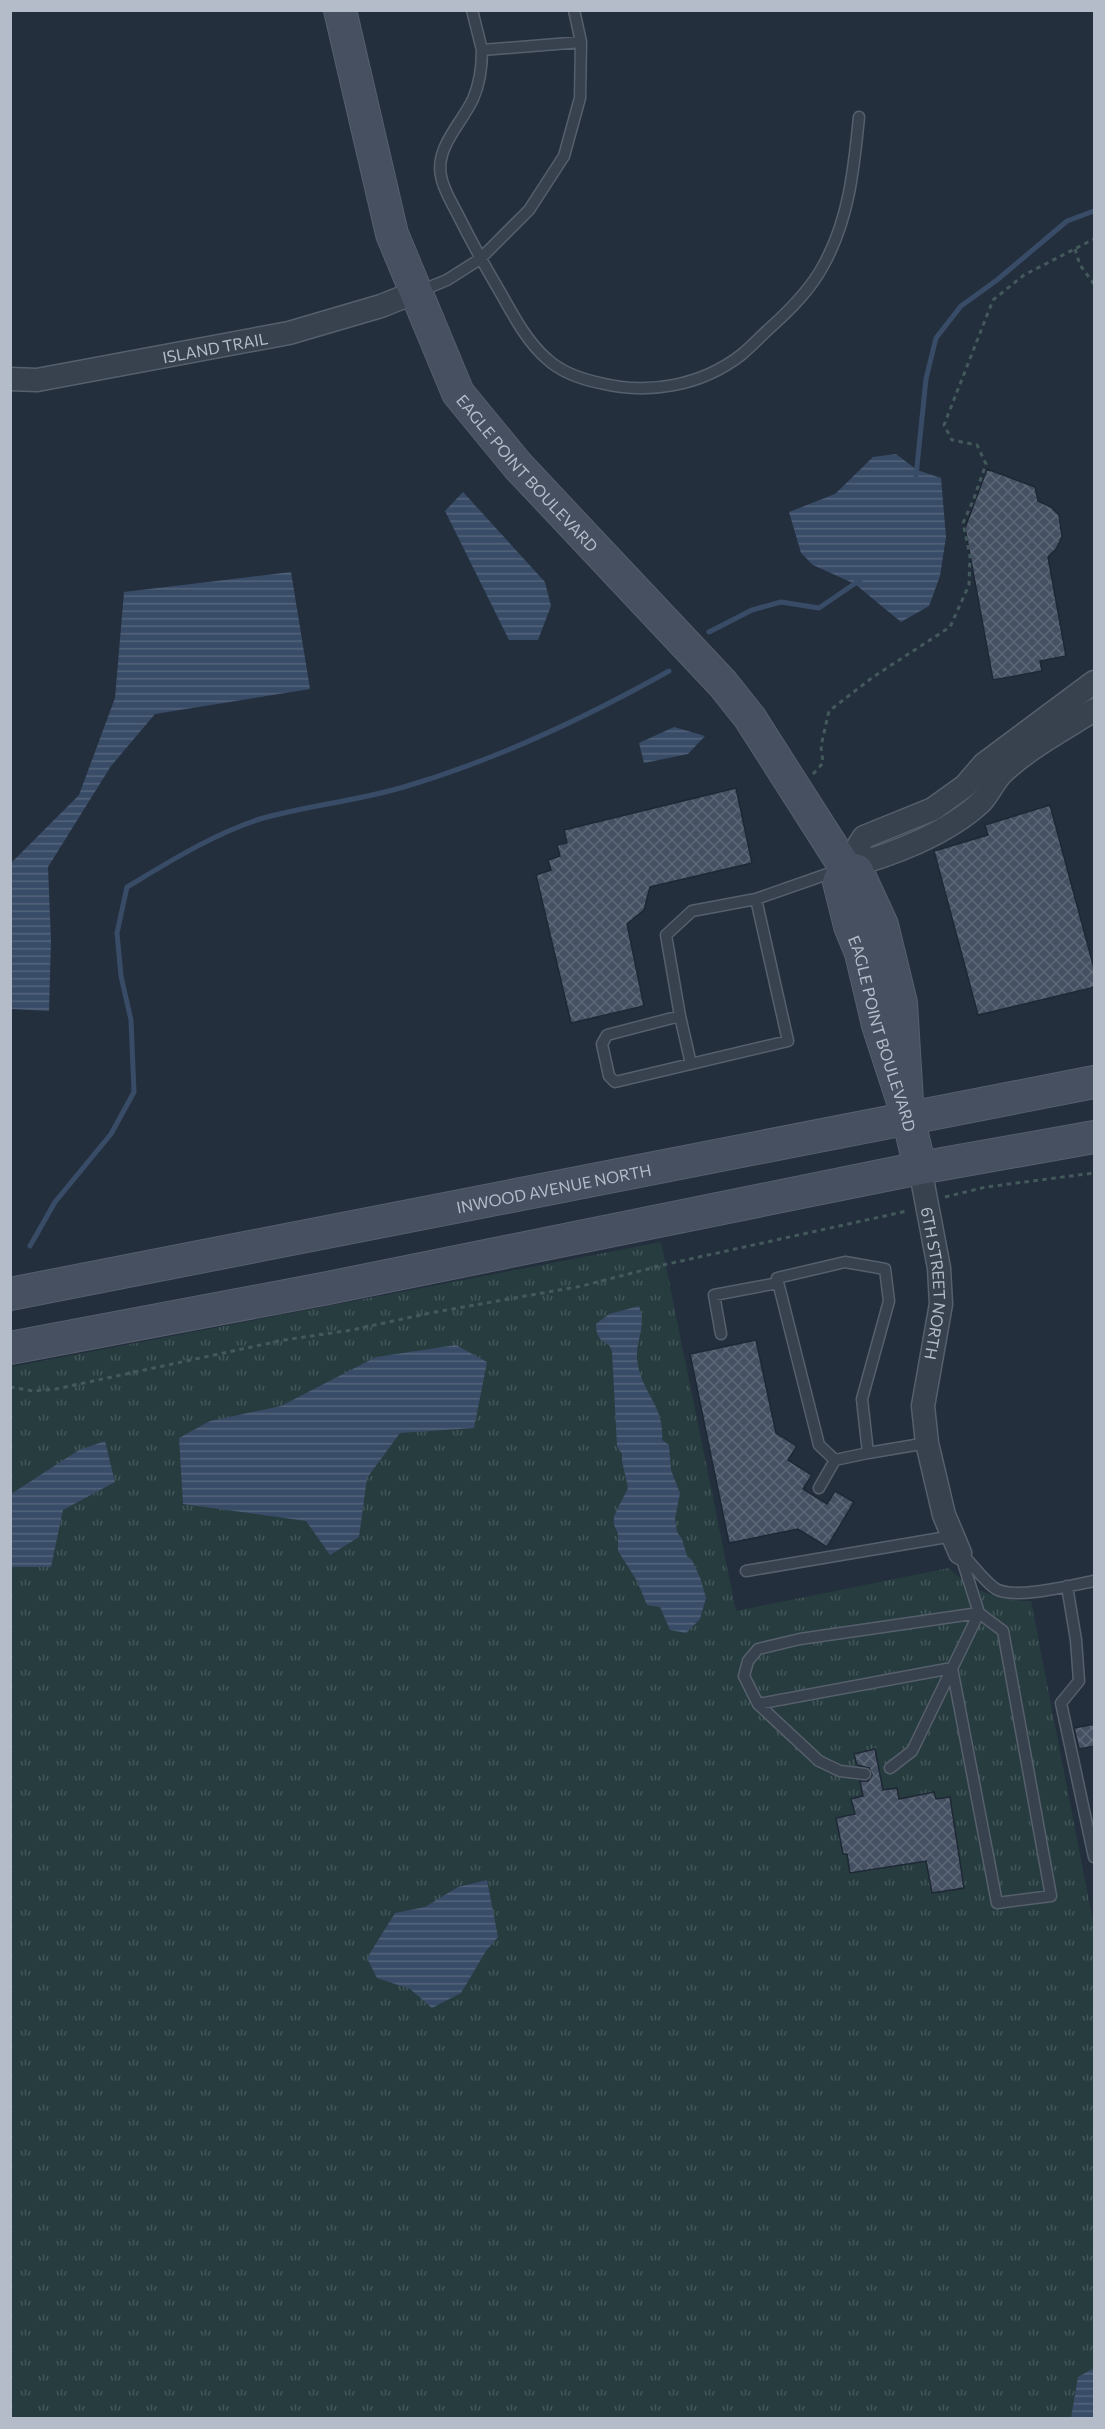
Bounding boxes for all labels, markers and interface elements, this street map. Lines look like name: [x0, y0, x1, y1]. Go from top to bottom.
street label: ISLAND TRAIL: [161, 328, 269, 366]
street label: EAGLE POINT BOULEVARD: [453, 390, 603, 555]
street label: EAGLE POINT BOULEVARD: [845, 932, 921, 1133]
street label: INWOOD AVENUE NORTH: [455, 1159, 653, 1216]
street label: 6TH STREET NORTH: [918, 1205, 951, 1361]

